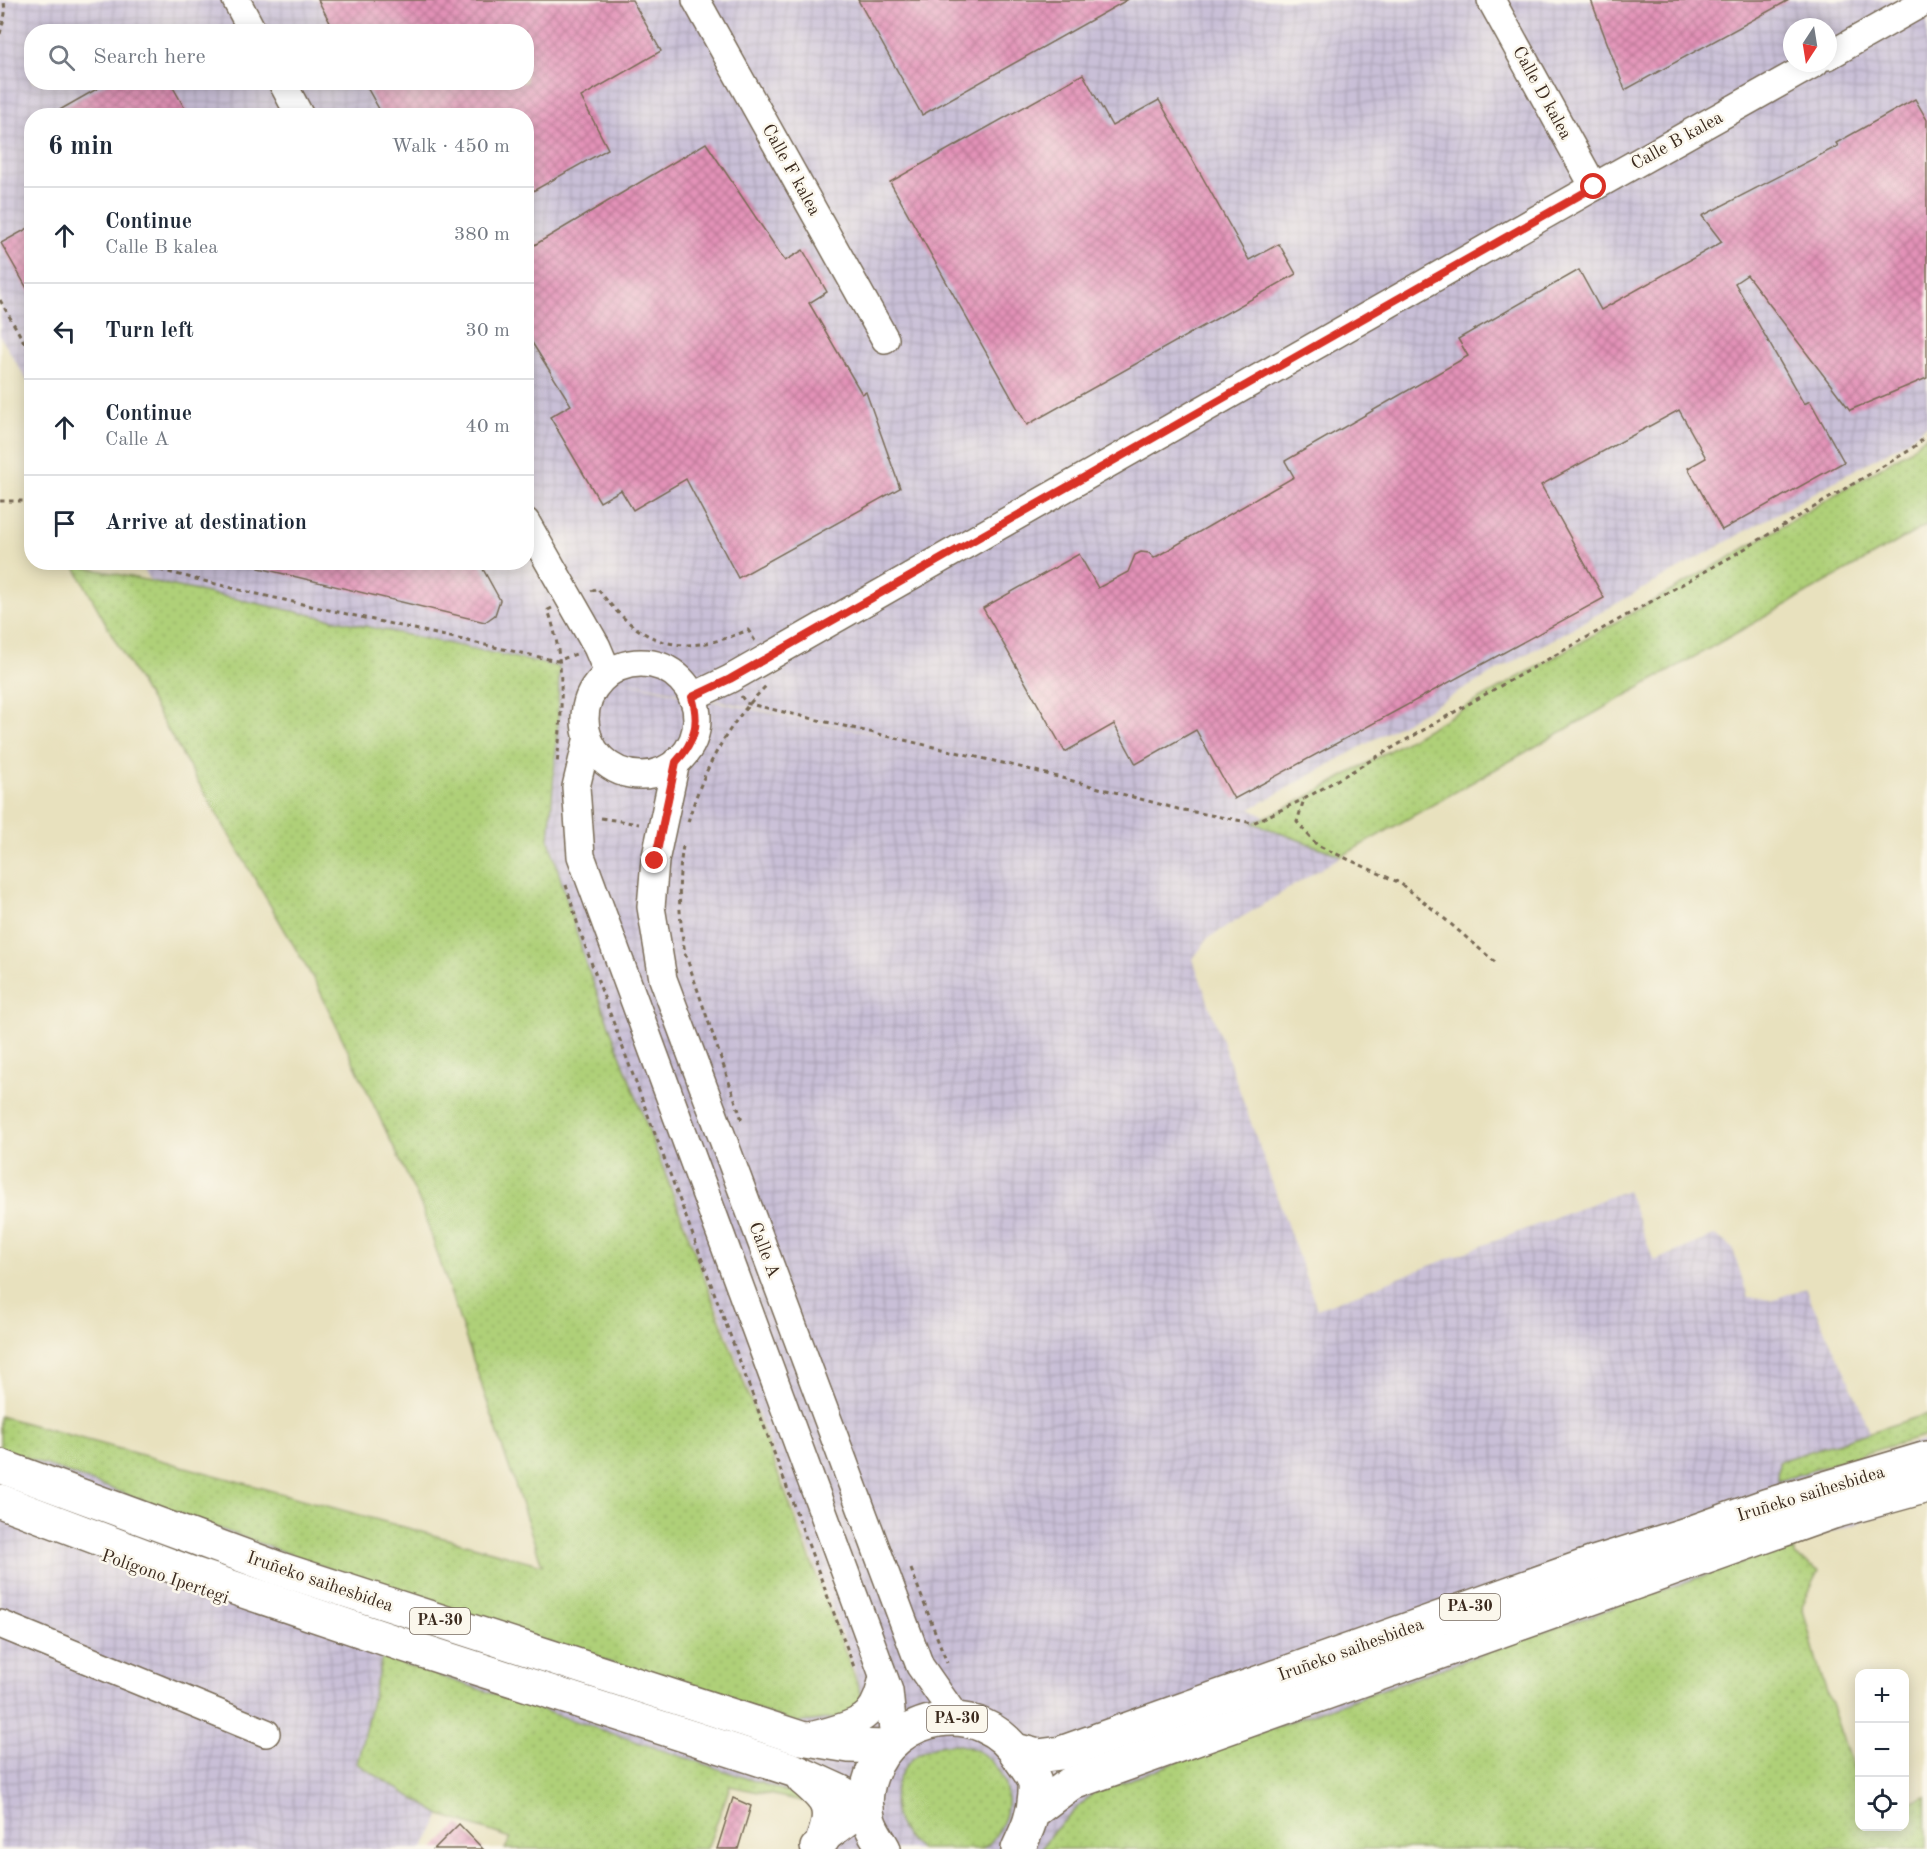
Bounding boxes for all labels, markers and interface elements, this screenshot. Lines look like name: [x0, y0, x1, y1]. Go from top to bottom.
north arrow: [1783, 18, 1837, 72]
search box: [24, 24, 534, 90]
icon: search: [45, 41, 78, 74]
street label: Calle D kalea: [1509, 43, 1575, 143]
text: Search here: [93, 46, 206, 68]
street label: Calle B kalea: [1628, 108, 1726, 174]
street label: Calle F kalea: [759, 121, 824, 219]
text: 6 min: [48, 134, 113, 160]
text: Walk · 450 m: [391, 137, 510, 157]
route start: [1580, 173, 1606, 199]
text: Continue: [105, 211, 192, 233]
icon: ahead: [48, 219, 81, 252]
text: 380 m: [454, 225, 510, 245]
text: Calle B kalea: [105, 238, 218, 258]
icon: left: [48, 315, 81, 348]
text: Turn left: [105, 320, 194, 342]
text: 30 m: [465, 321, 510, 341]
text: Continue: [105, 403, 192, 425]
icon: ahead: [48, 411, 81, 444]
text: 40 m: [465, 417, 510, 437]
text: Calle A: [105, 430, 169, 450]
icon: arrive: [48, 507, 81, 540]
text: Arrive at destination: [105, 512, 307, 534]
route end: [641, 847, 667, 873]
street label: Calle A: [745, 1220, 783, 1280]
street label: Iruñeko saihesbidea: [1735, 1463, 1887, 1525]
street label: Polígono Ipertegi: [99, 1547, 231, 1607]
street label: Iruñeko saihesbidea: [244, 1549, 396, 1616]
road number: PA-30: [1440, 1594, 1500, 1620]
road number: PA-30: [410, 1608, 470, 1634]
street label: Iruñeko saihesbidea: [1276, 1615, 1426, 1685]
map controls: [1855, 1669, 1909, 1831]
button: +: [1855, 1669, 1909, 1723]
road number: PA-30: [927, 1706, 987, 1732]
button: −: [1855, 1723, 1909, 1777]
button: locate: [1855, 1777, 1909, 1831]

